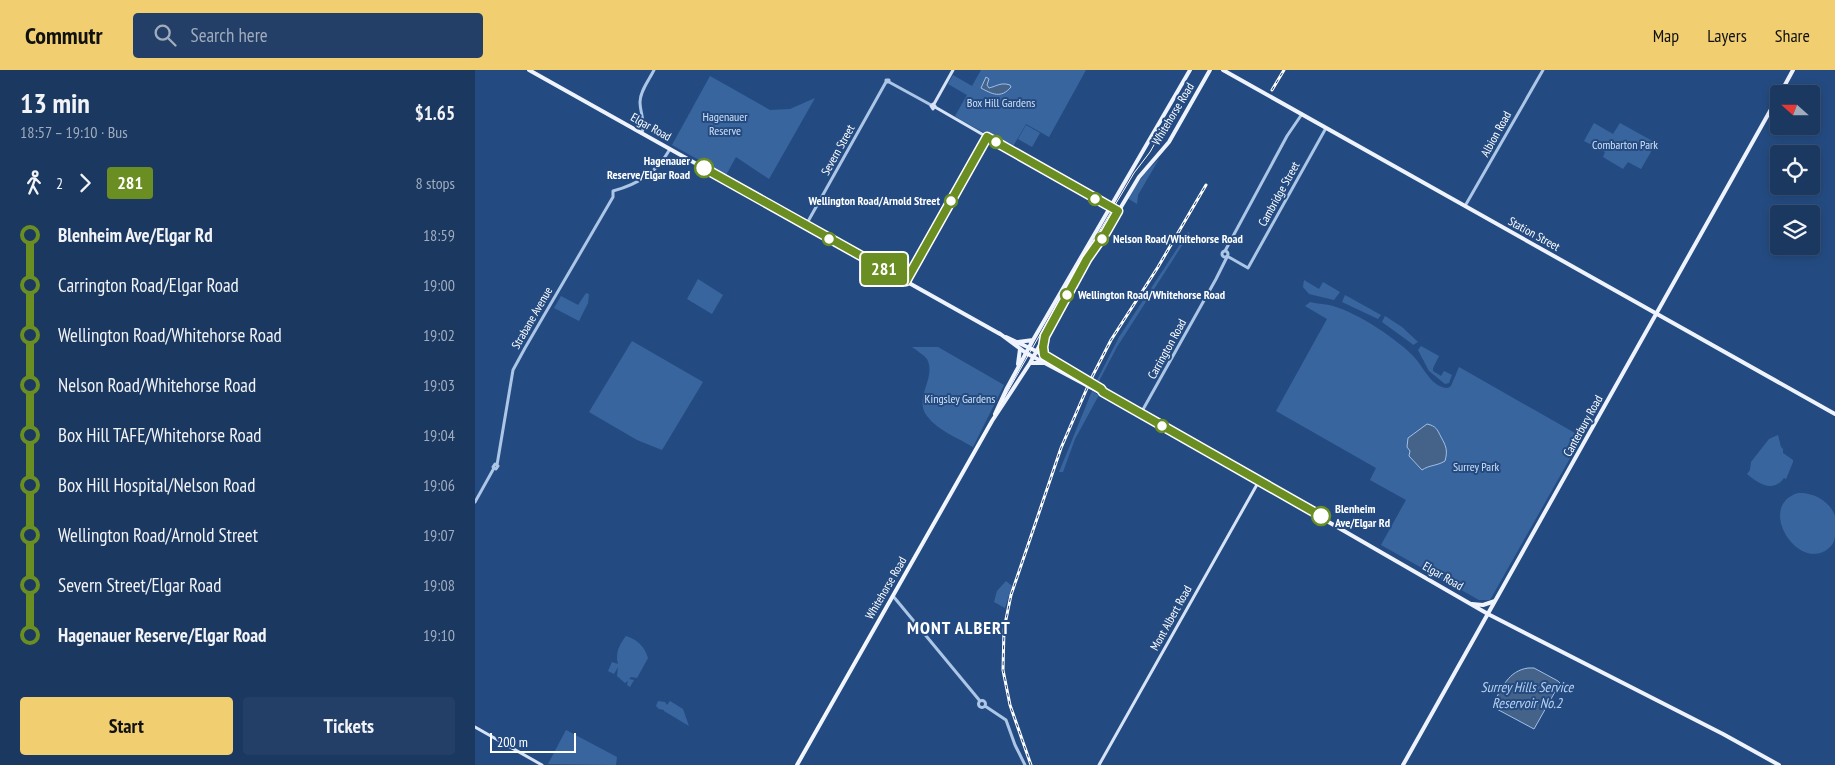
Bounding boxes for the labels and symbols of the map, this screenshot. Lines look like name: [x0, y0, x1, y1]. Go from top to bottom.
street label: Whitehorse Road: [1148, 80, 1197, 148]
north arrow: [1770, 85, 1820, 135]
park label: Box Hill Gardens: [967, 95, 1035, 110]
street label: Albion Road: [1477, 108, 1514, 159]
street label: Elgar Road: [628, 109, 674, 144]
park label: Hagenauer Reserve: [703, 109, 748, 138]
street label: Severn Street: [818, 121, 858, 178]
unlabelled marker: [989, 135, 1003, 149]
park label: Combarton Park: [1592, 137, 1658, 152]
place label: Hagenauer Reserve/Elgar Road: [607, 153, 690, 182]
marker: Hagenauer Reserve/Elgar Road: [694, 158, 714, 178]
street label: Cambridge Street: [1255, 158, 1303, 229]
unlabelled marker: [1088, 192, 1102, 206]
place label: Wellington Road/Arnold Street: [807, 193, 941, 208]
marker: Wellington Road/Arnold Street: [944, 194, 958, 208]
street label: Station Street: [1506, 213, 1563, 254]
place label: Nelson Road/Whitehorse Road: [1113, 231, 1243, 246]
unlabelled marker: [822, 232, 836, 246]
marker: Nelson Road/Whitehorse Road: [1095, 232, 1109, 246]
line badge: 281: [855, 253, 913, 285]
street label: Strabane Avenue: [508, 284, 555, 352]
place label: Wellington Road/Whitehorse Road: [1077, 287, 1225, 302]
marker: Wellington Road/Whitehorse Road: [1060, 288, 1074, 302]
street label: Carrington Road: [1144, 316, 1189, 381]
park label: Kingsley Gardens: [925, 391, 995, 406]
street label: Canterbury Road: [1560, 392, 1606, 459]
unlabelled marker: [1155, 419, 1169, 433]
park label: Surrey Park: [1453, 459, 1499, 474]
place label: Blenheim Ave/Elgar Rd: [1334, 501, 1390, 530]
marker: Blenheim Ave/Elgar Rd: [1311, 506, 1331, 526]
street label: Whitehorse Road: [862, 554, 910, 622]
street label: Elgar Road: [1420, 558, 1466, 593]
street label: Mont Albert Road: [1147, 583, 1195, 653]
district label: MONT ALBERT: [907, 616, 1011, 639]
water label: Surrey Hills Service Reservoir No.2: [1481, 678, 1574, 712]
scale bar: [490, 730, 576, 753]

